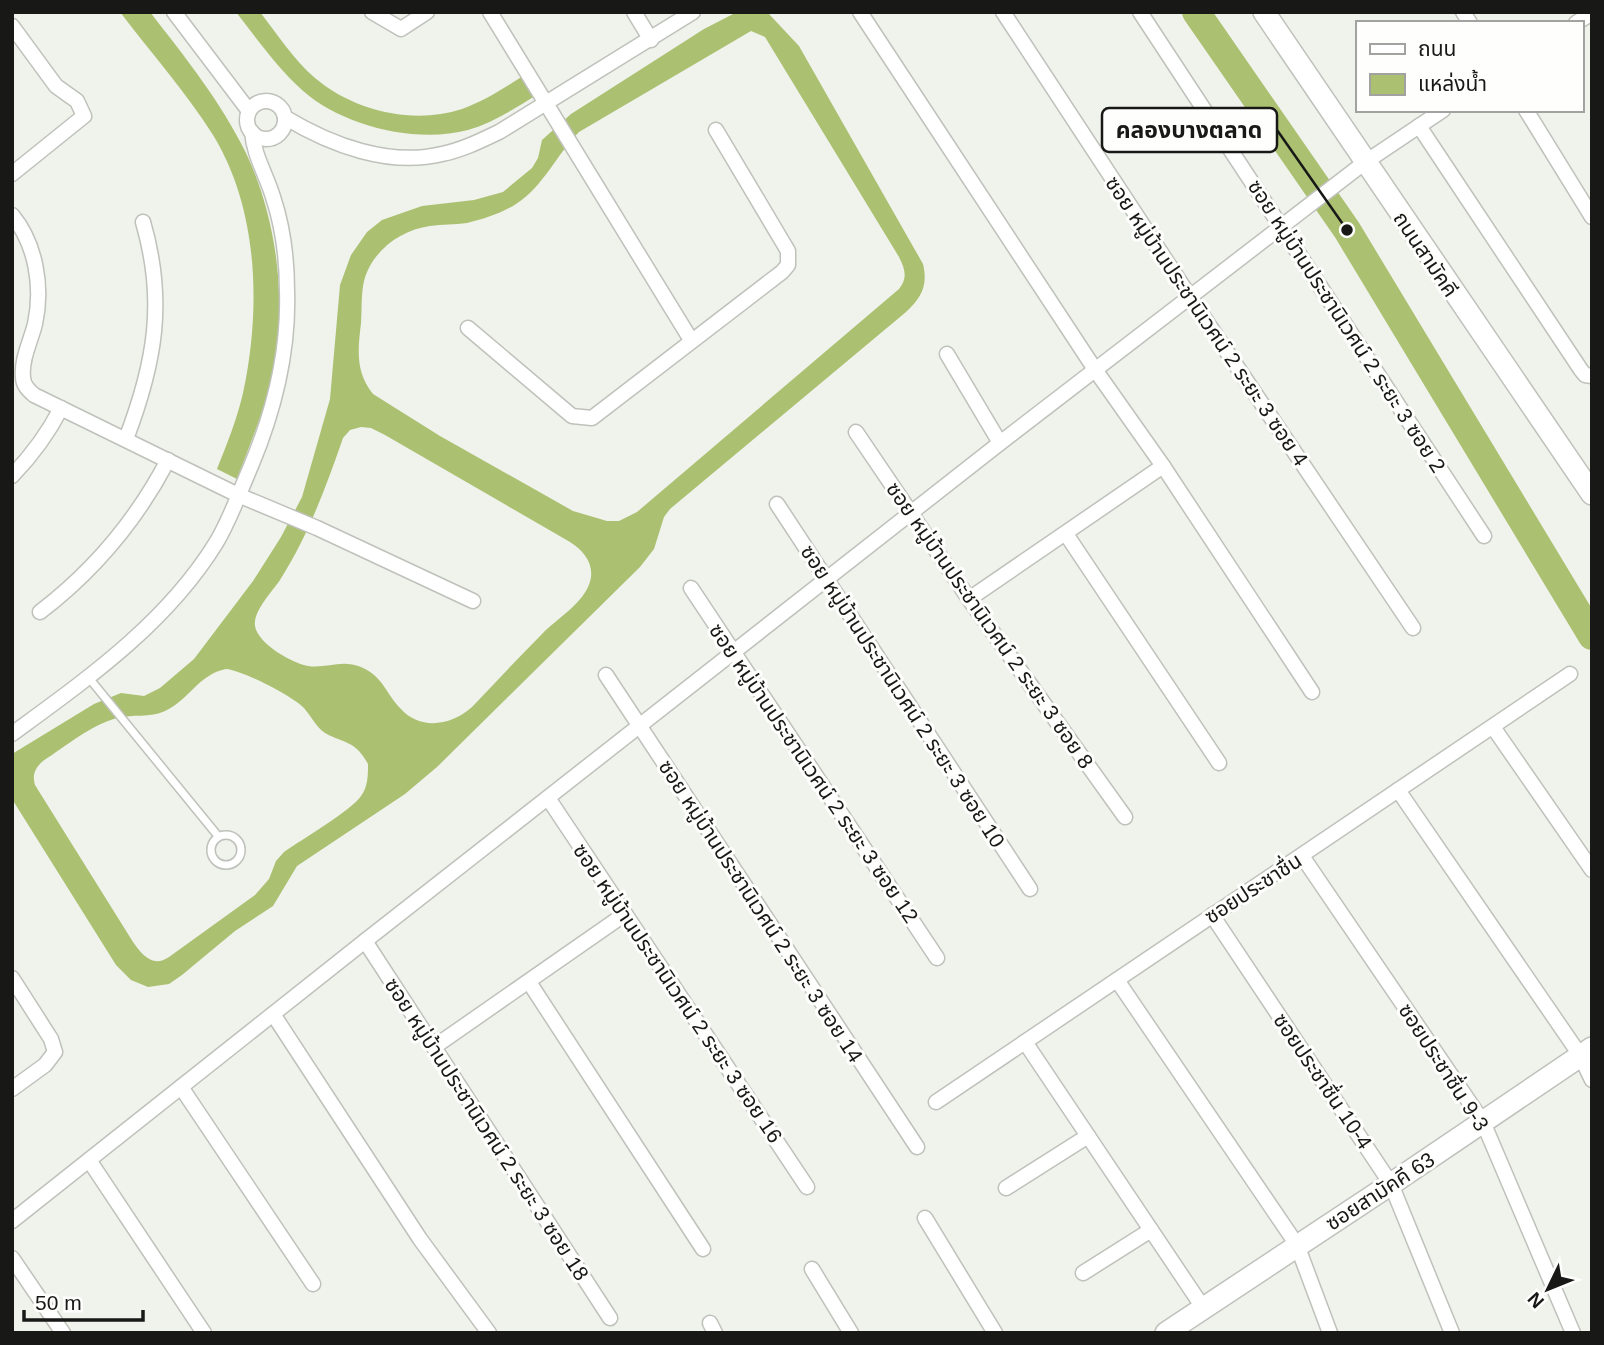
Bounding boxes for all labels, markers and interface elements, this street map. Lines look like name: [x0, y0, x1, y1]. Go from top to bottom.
legend: [1356, 21, 1583, 112]
text: ถนน: [1418, 37, 1456, 60]
text: แหล่งน้ำ: [1418, 69, 1487, 95]
callout: คลองบางตลาด: [1102, 108, 1277, 152]
text: คลองบางตลาด: [1116, 117, 1262, 143]
street label: ซอย หมู่บ้านประชานิเวศน์ 2 ระยะ 3 ซอย 4: [1100, 172, 1313, 471]
street label: ซอย หมู่บ้านประชานิเวศน์ 2 ระยะ 3 ซอย 2: [1242, 175, 1450, 478]
street label: ถนนสามัคคี: [1389, 207, 1463, 301]
street label: ซอย หมู่บ้านประชานิเวศน์ 2 ระยะ 3 ซอย 8: [880, 477, 1098, 774]
street label: ซอย หมู่บ้านประชานิเวศน์ 2 ระยะ 3 ซอย 10: [795, 541, 1010, 853]
street label: ซอย หมู่บ้านประชานิเวศน์ 2 ระยะ 3 ซอย 12: [703, 619, 923, 928]
street label: ซอย หมู่บ้านประชานิเวศน์ 2 ระยะ 3 ซอย 14: [653, 756, 868, 1068]
street label: ซอย หมู่บ้านประชานิเวศน์ 2 ระยะ 3 ซอย 16: [567, 839, 787, 1148]
street label: ซอยประชาชื่น: [1199, 846, 1306, 928]
street label: ซอย หมู่บ้านประชานิเวศน์ 2 ระยะ 3 ซอย 18: [379, 974, 594, 1286]
street label: ซอยประชาชื่น 9-3: [1394, 998, 1496, 1135]
street label: ซอยประชาชื่น 10-4: [1269, 1007, 1380, 1153]
street label: ซอยสามัคคี 63: [1321, 1147, 1439, 1235]
north arrow: [1513, 1254, 1583, 1324]
scale bar: [24, 1278, 144, 1322]
text: N: [1524, 1288, 1548, 1312]
text: 50 m: [35, 1291, 82, 1314]

